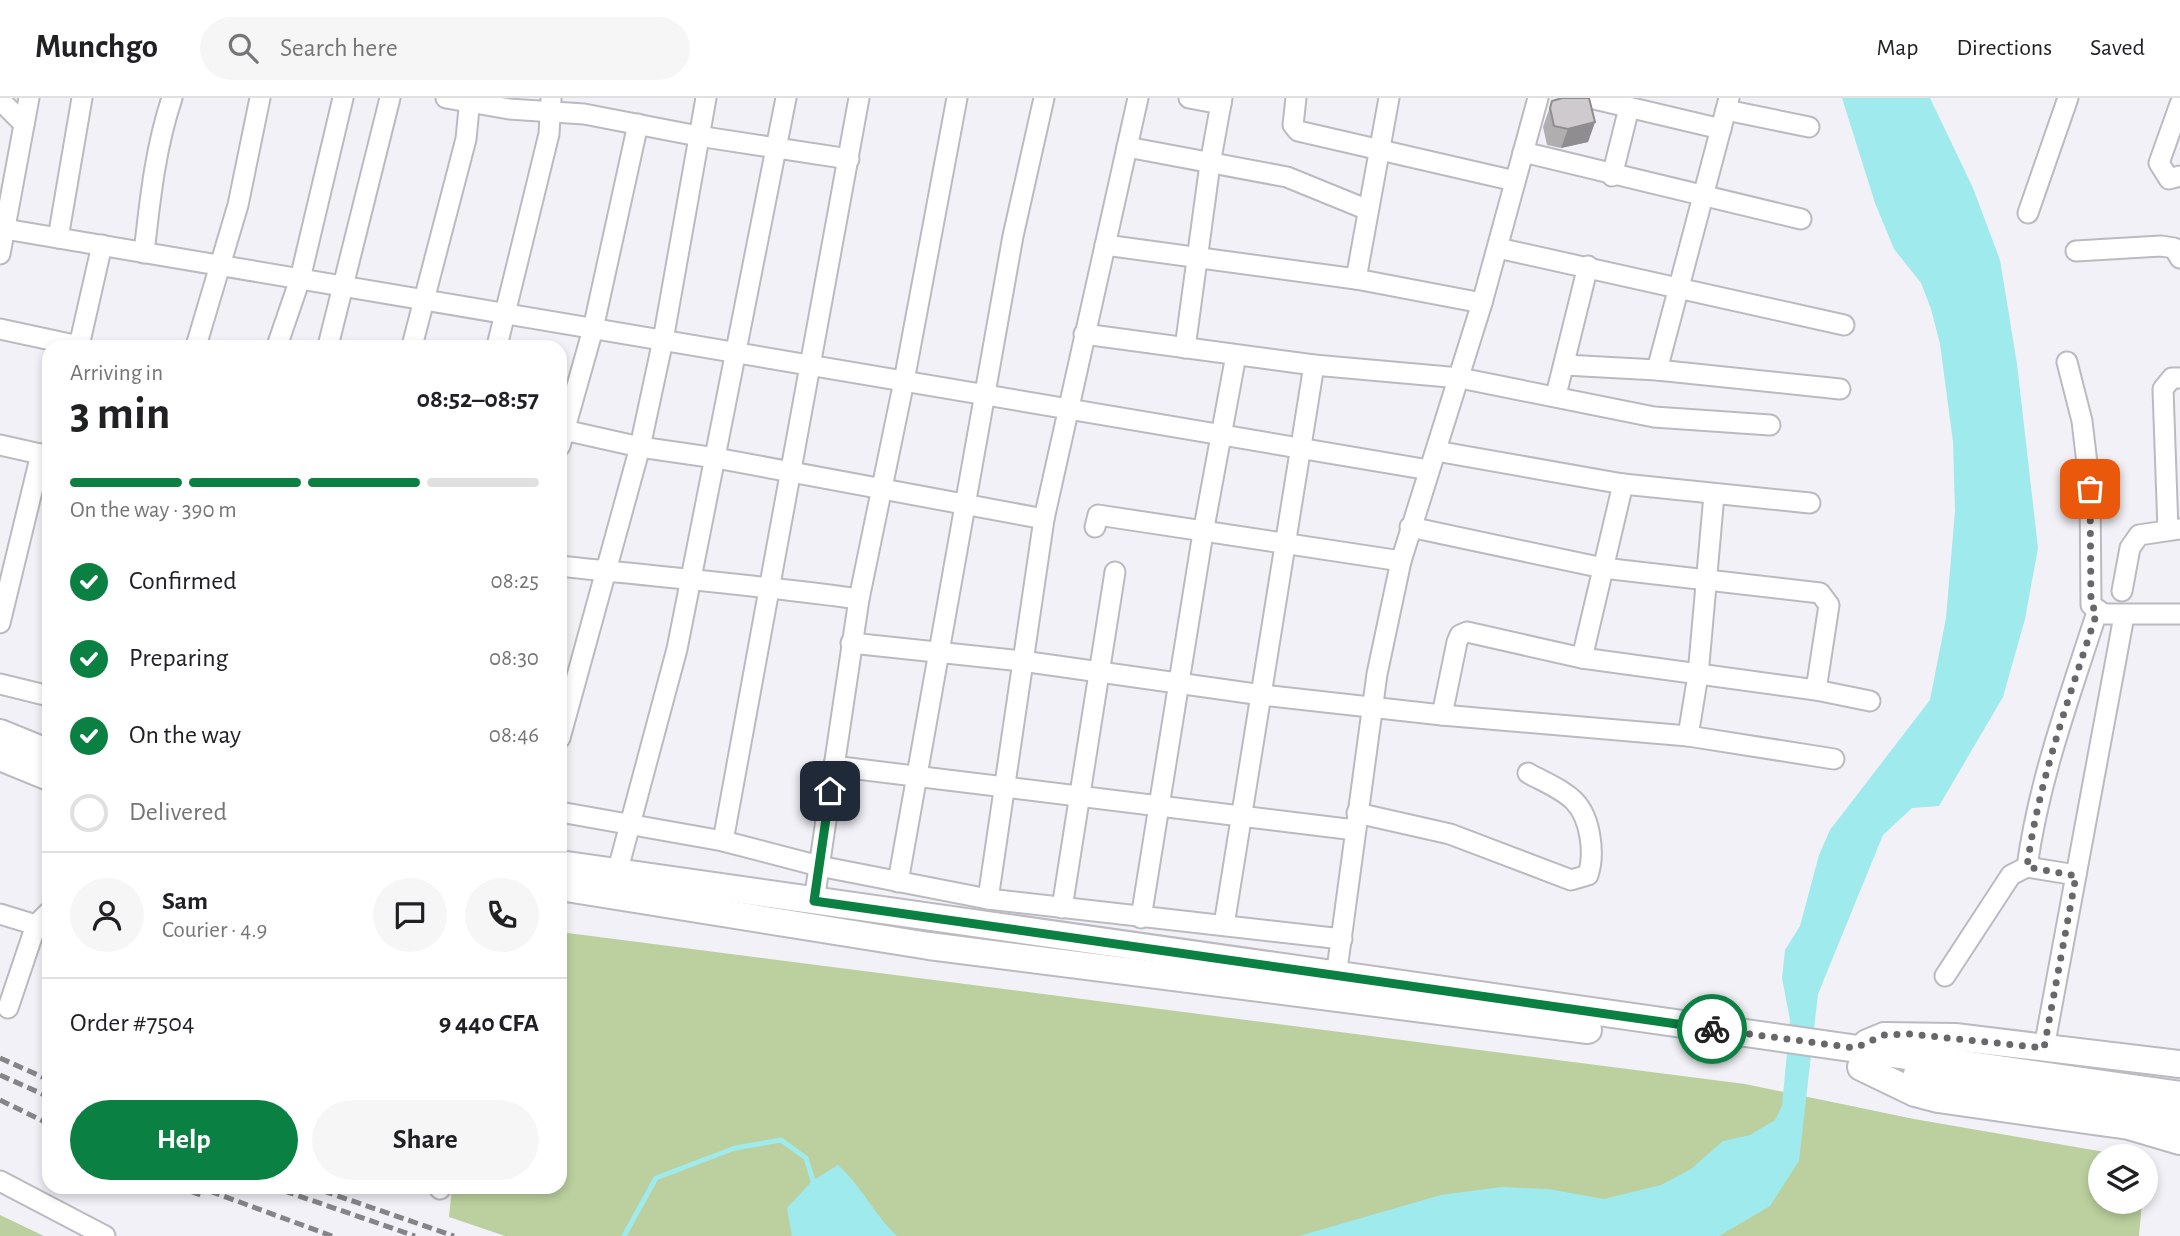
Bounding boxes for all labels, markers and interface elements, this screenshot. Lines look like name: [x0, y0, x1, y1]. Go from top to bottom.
search box: [200, 17, 690, 80]
icon: search: [224, 29, 262, 67]
text: Munchgo: [35, 31, 158, 64]
text: Search here: [280, 35, 398, 61]
text: Map: [1876, 36, 1918, 60]
text: Directions: [1956, 36, 2052, 60]
text: Saved: [2090, 36, 2145, 60]
text: Arriving in: [70, 362, 163, 385]
text: 08:52–08:57: [416, 386, 539, 412]
text: 3 min: [70, 391, 170, 437]
pin: [2060, 459, 2120, 519]
icon: bag: [2071, 470, 2109, 508]
text: On the way · 390 m: [70, 499, 237, 522]
icon: check: [70, 563, 108, 601]
text: Confirmed: [129, 568, 237, 594]
text: 08:25: [491, 570, 539, 593]
icon: check: [70, 640, 108, 678]
text: Preparing: [129, 645, 228, 671]
text: 08:30: [489, 647, 539, 670]
icon: check: [70, 717, 108, 755]
text: On the way: [129, 722, 241, 748]
text: 08:46: [489, 724, 539, 747]
pin: [800, 761, 860, 821]
icon: home: [811, 772, 849, 810]
text: Delivered: [129, 799, 227, 825]
button: person: [70, 878, 144, 952]
button: chat: [373, 878, 447, 952]
button: phone: [465, 878, 539, 952]
text: Sam: [162, 888, 208, 914]
text: Courier · 4.9: [162, 919, 267, 942]
courier: [1677, 994, 1747, 1064]
text: Order #7504: [70, 1010, 194, 1036]
text: 9 440 CFA: [439, 1010, 539, 1036]
icon: bike: [1693, 1010, 1731, 1048]
button: Help: [70, 1100, 298, 1180]
button: Share: [312, 1100, 539, 1180]
map controls: [2088, 1144, 2158, 1214]
button: layers: [2088, 1144, 2158, 1214]

